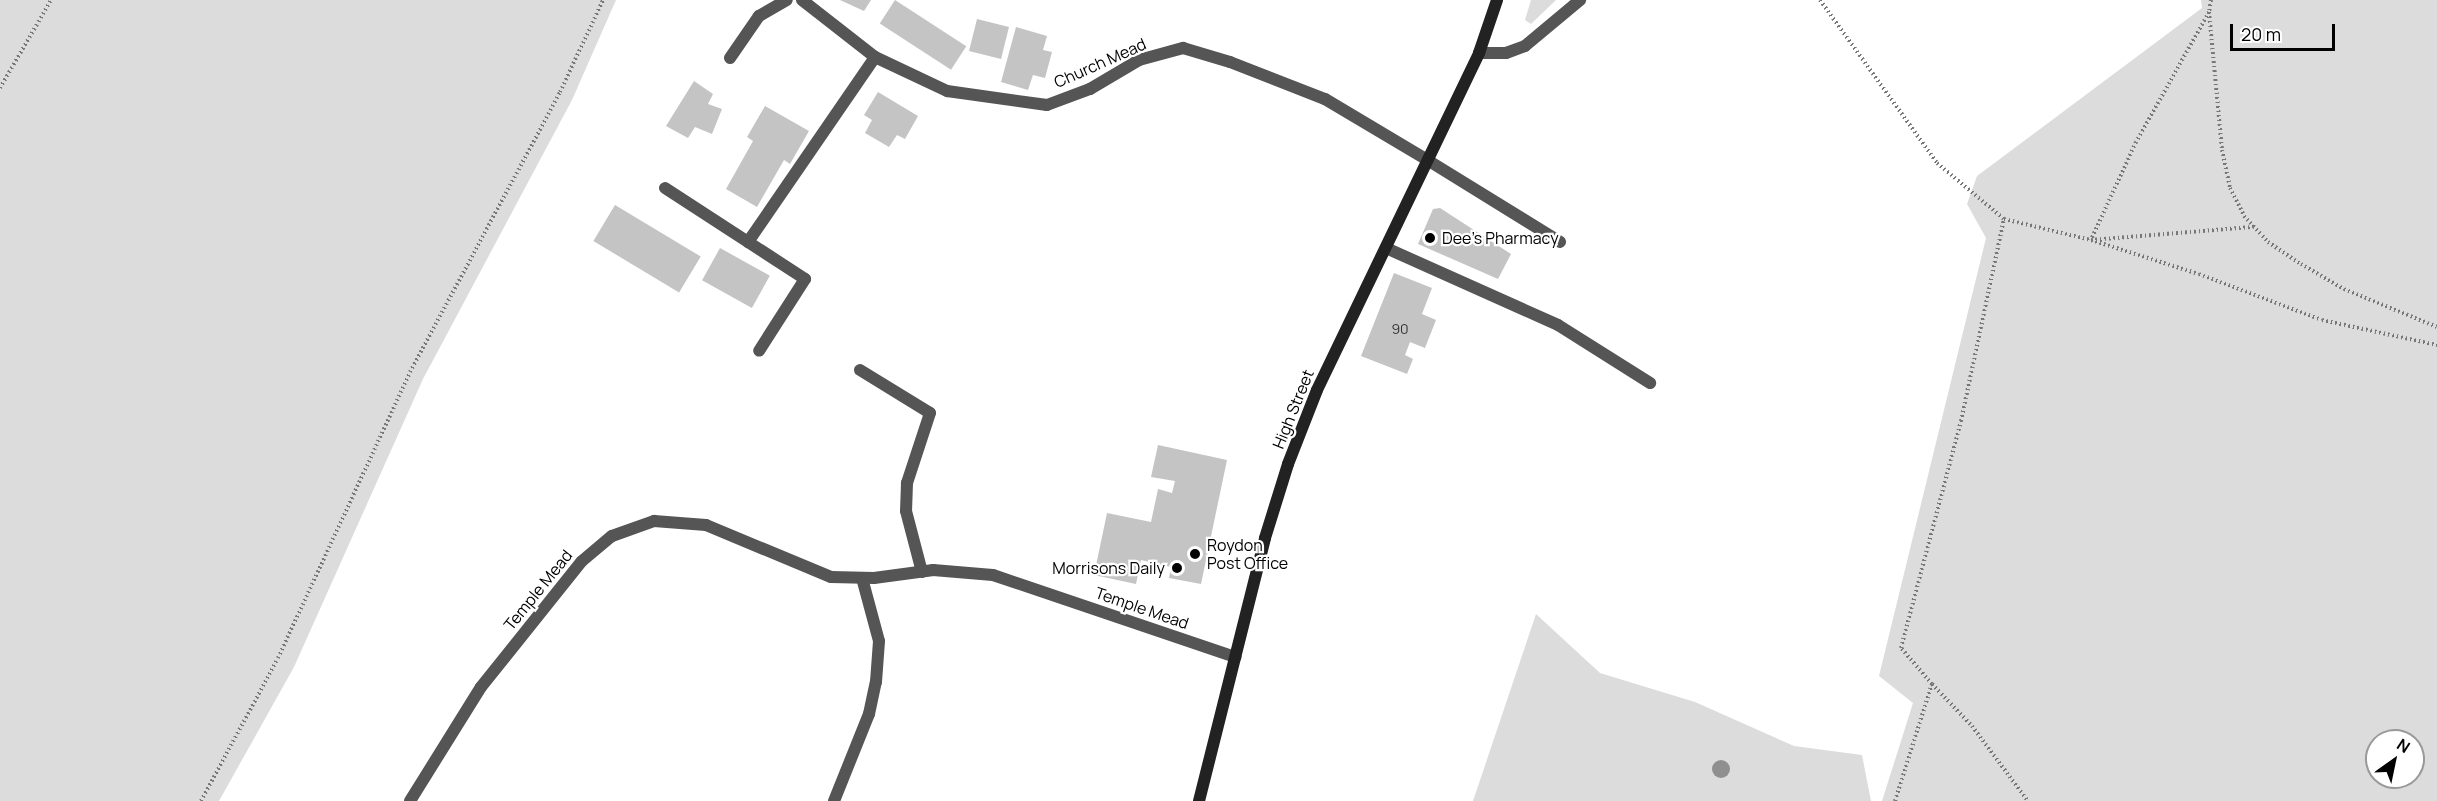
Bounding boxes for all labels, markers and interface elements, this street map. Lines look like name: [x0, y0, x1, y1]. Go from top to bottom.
scale bar: [2233, 12, 2338, 50]
text: 20 m: [2241, 22, 2281, 46]
street label: Church Mead: [1051, 34, 1149, 92]
place label: Dee's Pharmacy: [1442, 228, 1558, 248]
marker: Dee's Pharmacy: [1423, 231, 1437, 245]
house number: 90: [1391, 321, 1409, 337]
street label: High Street: [1268, 367, 1318, 451]
place label: Roydon Post Office: [1207, 535, 1288, 573]
street label: Temple Mead: [500, 546, 576, 634]
marker: Roydon Post Office: [1188, 547, 1202, 561]
place label: Morrisons Daily: [1052, 558, 1165, 578]
marker: Morrisons Daily: [1170, 561, 1184, 575]
street label: Temple Mead: [1093, 583, 1191, 633]
north arrow: [2365, 729, 2425, 789]
text: N: [2393, 733, 2415, 758]

